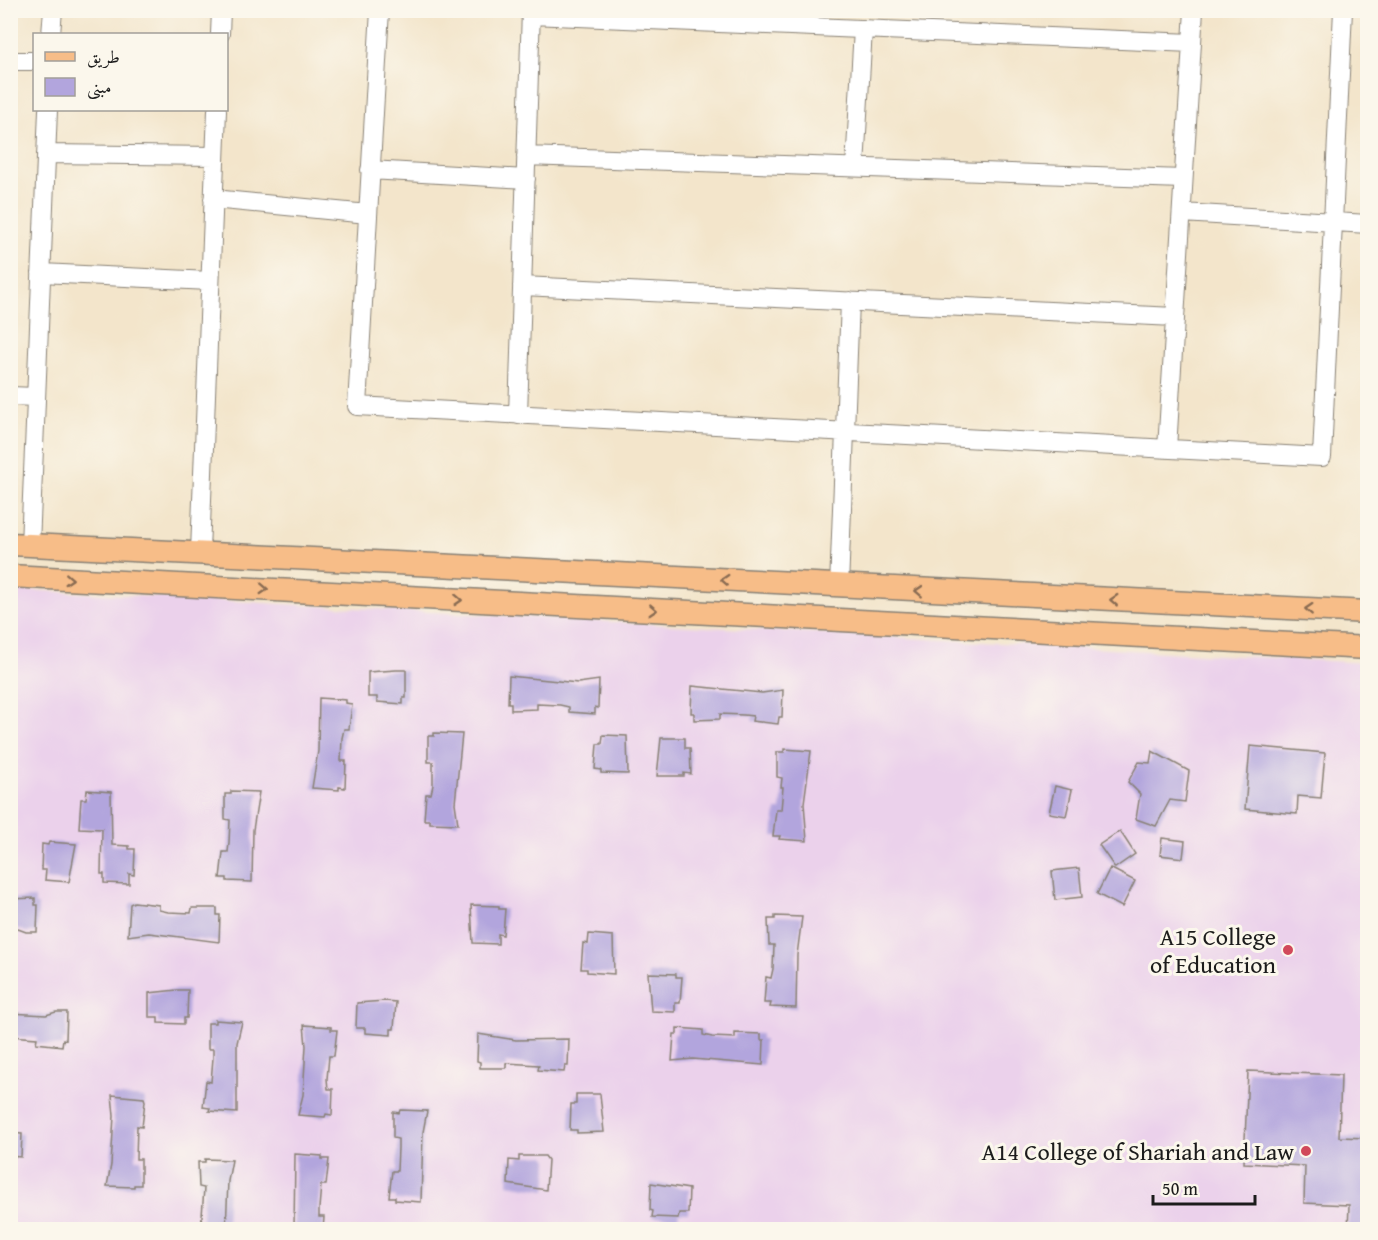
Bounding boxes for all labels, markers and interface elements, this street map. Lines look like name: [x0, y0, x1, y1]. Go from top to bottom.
legend: [33, 33, 228, 111]
text: طريق: [87, 43, 120, 70]
text: مبنى: [87, 73, 112, 100]
one-way arrow: [64, 573, 73, 586]
one-way arrow: [720, 573, 729, 586]
one-way arrow: [259, 583, 268, 596]
one-way arrow: [915, 585, 924, 598]
one-way arrow: [454, 593, 463, 606]
one-way arrow: [1110, 594, 1119, 607]
one-way arrow: [649, 603, 658, 616]
one-way arrow: [1305, 603, 1314, 616]
place label: A15 College of Education: [1150, 919, 1277, 982]
marker: A15 College of Education: [1281, 943, 1295, 957]
place label: A14 College of Shariah and Law: [981, 1134, 1294, 1169]
marker: A14 College of Shariah and Law: [1299, 1144, 1313, 1158]
scale bar: [1153, 1168, 1255, 1206]
text: 50 m: [1162, 1175, 1198, 1202]

